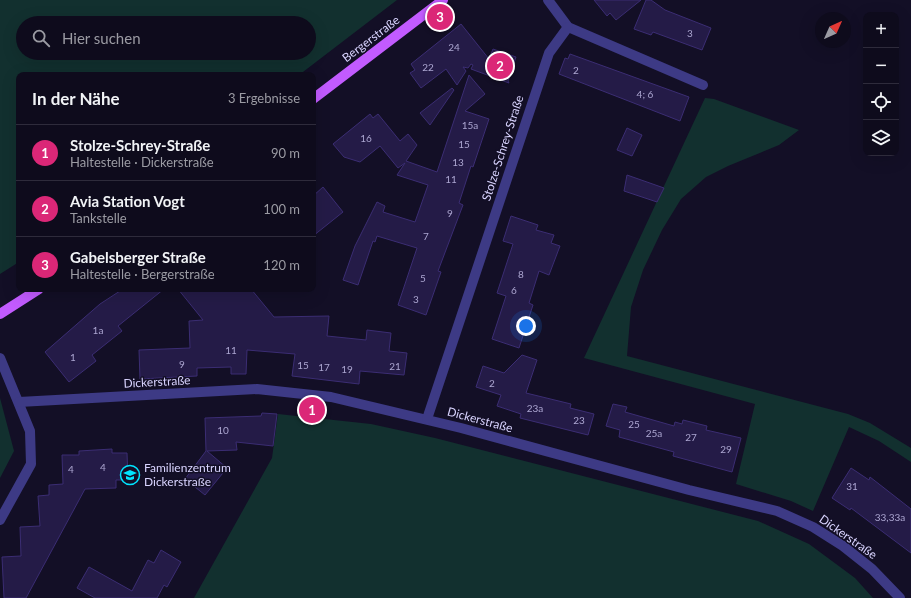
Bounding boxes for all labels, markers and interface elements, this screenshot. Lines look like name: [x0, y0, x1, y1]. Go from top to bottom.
pin: 3: [427, 2, 453, 32]
street label: Bergerstraße: [339, 12, 402, 65]
north arrow: [815, 12, 851, 48]
map controls: [863, 12, 899, 156]
button: +: [863, 12, 899, 48]
search box: [16, 16, 316, 60]
icon: search: [30, 27, 52, 49]
house number: 3: [687, 27, 693, 39]
text: Hier suchen: [62, 29, 141, 47]
house number: 24: [448, 41, 460, 53]
button: −: [863, 48, 899, 84]
pin: 2: [487, 51, 513, 81]
house number: 22: [422, 61, 434, 73]
house number: 2: [573, 64, 579, 76]
button: locate: [863, 84, 899, 120]
text: In der Nähe: [32, 88, 120, 109]
house number: 4; 6: [637, 88, 654, 100]
text: 3 Ergebnisse: [228, 90, 300, 106]
street label: Stolze-Schrey-Straße: [478, 93, 527, 203]
house number: 15a: [462, 119, 478, 131]
button: layers: [863, 120, 899, 156]
house number: 16: [360, 132, 372, 144]
text: Stolze-Schrey-Straße: [70, 136, 210, 154]
house number: 15: [458, 138, 470, 150]
text: 1: [41, 145, 49, 161]
text: 90 m: [271, 145, 300, 161]
text: Haltestelle · Dickerstraße: [70, 154, 214, 170]
house number: 13: [452, 156, 464, 168]
house number: 11: [445, 173, 457, 185]
text: Avia Station Vogt: [70, 192, 185, 210]
text: 2: [41, 201, 49, 217]
text: 100 m: [263, 201, 300, 217]
house number: 9: [447, 207, 453, 219]
text: Tankstelle: [70, 210, 127, 226]
house number: 7: [423, 230, 429, 242]
text: Gabelsberger Straße: [70, 248, 206, 266]
text: 3: [41, 257, 49, 273]
text: 120 m: [263, 257, 300, 273]
text: Haltestelle · Bergerstraße: [70, 266, 215, 282]
house number: 8: [518, 268, 524, 280]
house number: 5: [420, 272, 426, 284]
house number: 6: [511, 284, 517, 296]
house number: 3: [413, 293, 419, 305]
your location: [516, 316, 536, 336]
house number: 1a: [93, 324, 103, 336]
house number: 11: [225, 344, 237, 356]
house number: 1: [70, 351, 76, 363]
house number: 9: [179, 358, 185, 370]
house number: 15: [297, 359, 309, 371]
house number: 21: [389, 360, 401, 372]
house number: 17: [318, 361, 330, 373]
house number: 19: [341, 363, 353, 375]
street label: Dickerstraße: [123, 372, 191, 391]
house number: 2: [489, 377, 495, 389]
pin: 1: [299, 395, 325, 425]
house number: 23a: [527, 402, 543, 414]
street label: Dickerstraße: [446, 404, 514, 435]
house number: 23: [573, 414, 585, 426]
house number: 25: [628, 418, 640, 430]
house number: 10: [217, 424, 229, 436]
house number: 25a: [646, 427, 662, 439]
house number: 27: [685, 431, 697, 443]
house number: 29: [720, 443, 732, 455]
place label: Familienzentrum Dickerstraße: [144, 460, 231, 489]
house number: 4: [100, 461, 106, 473]
house number: 4: [68, 463, 74, 475]
school or university icon: Familienzentrum Dickerstraße: [119, 464, 141, 486]
house number: 31: [846, 480, 858, 492]
street label: Dickerstraße: [817, 511, 880, 562]
house number: 33,33a: [875, 511, 905, 523]

